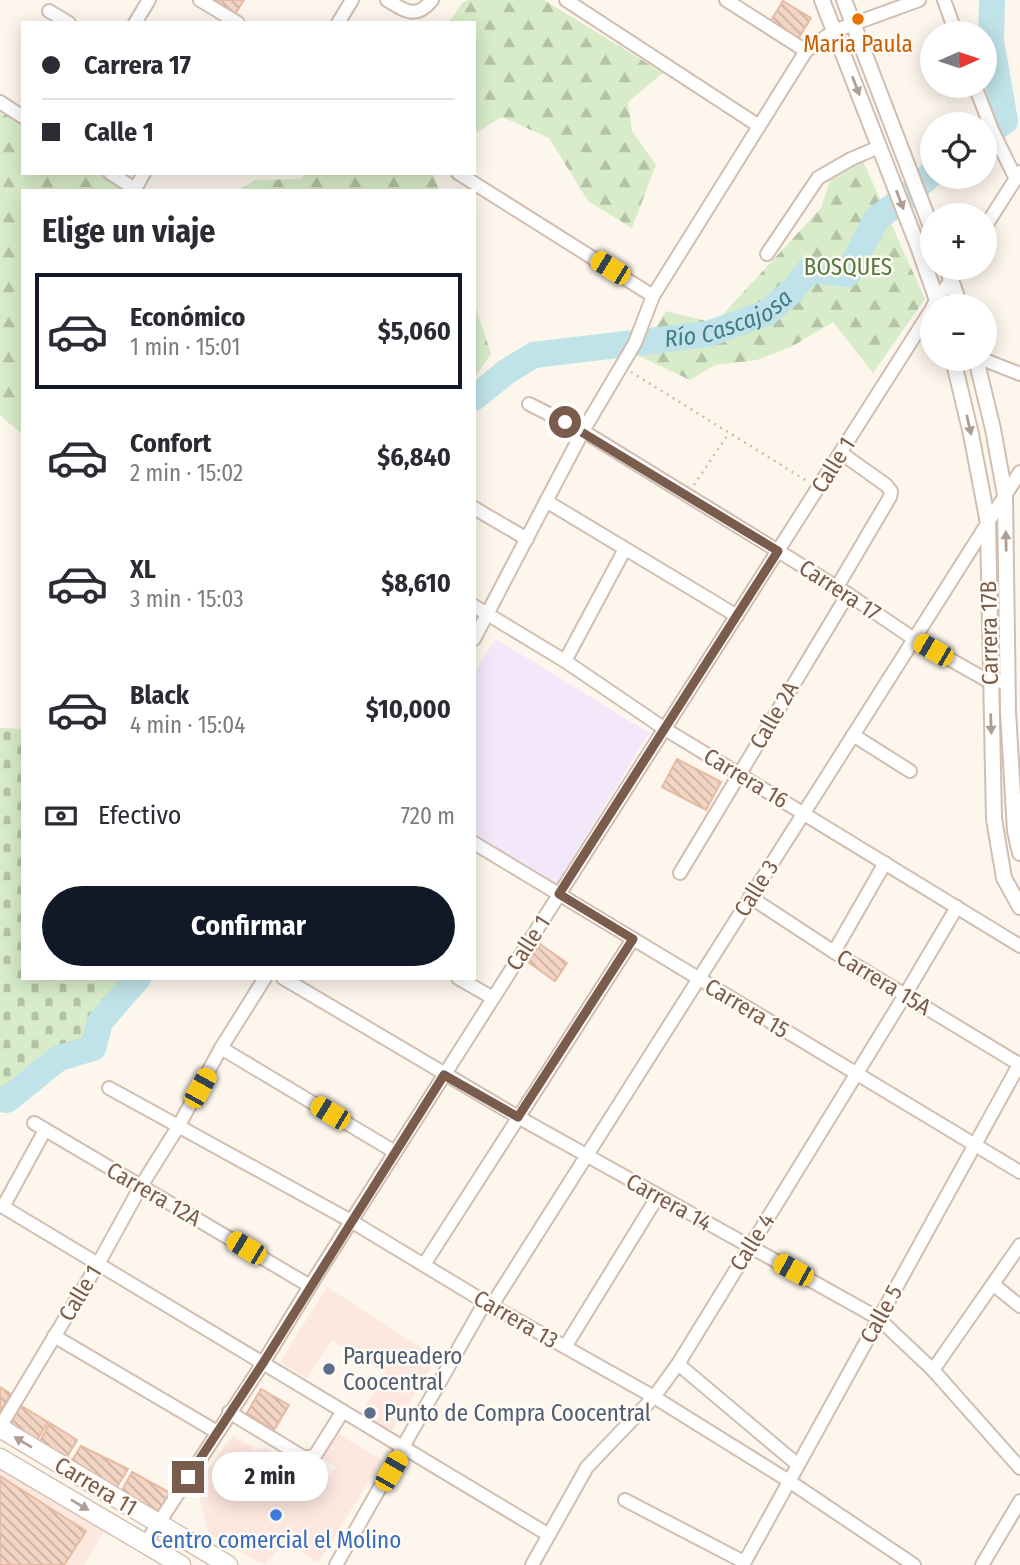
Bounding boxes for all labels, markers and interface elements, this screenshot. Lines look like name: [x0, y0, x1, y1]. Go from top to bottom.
marker: Maria Paula: [850, 11, 866, 27]
north arrow: [920, 21, 998, 98]
map controls: [920, 21, 997, 371]
place label: Maria Paula: [803, 30, 913, 58]
text: Carrera 17: [84, 50, 191, 81]
one-way arrow: [850, 76, 861, 97]
button: locate: [920, 112, 997, 189]
text: Calle 1: [84, 117, 154, 148]
one-way arrow: [894, 190, 905, 211]
button: +: [920, 203, 997, 280]
text: Elige un viaje: [42, 212, 215, 250]
car: [587, 248, 634, 288]
park label: BOSQUES: [804, 253, 892, 281]
water label: Río Cascajosa: [663, 284, 798, 353]
button: −: [920, 294, 997, 371]
icon: car: [46, 300, 109, 363]
text: Económico: [130, 302, 245, 333]
text: $5,060: [378, 316, 451, 347]
text: 1 min · 15:01: [130, 333, 240, 361]
route start: [549, 406, 581, 438]
one-way arrow: [964, 414, 975, 436]
icon: car: [46, 426, 109, 489]
text: Confort: [130, 428, 211, 459]
street label: Calle 1: [805, 432, 861, 498]
text: $6,840: [377, 442, 451, 473]
text: 2 min · 15:02: [130, 459, 243, 487]
one-way arrow: [1000, 530, 1012, 552]
icon: car: [46, 552, 109, 615]
street label: Carrera 17: [794, 553, 886, 627]
text: XL: [130, 554, 156, 585]
text: $8,610: [381, 568, 451, 599]
street label: Carrera 17B: [974, 581, 1004, 685]
text: 3 min · 15:03: [130, 585, 244, 613]
car: [910, 630, 957, 670]
street label: Calle 2A: [743, 676, 805, 754]
icon: car: [46, 678, 109, 741]
text: Black: [130, 680, 189, 711]
text: $10,000: [366, 694, 451, 725]
text: 4 min · 15:04: [130, 711, 245, 739]
one-way arrow: [985, 714, 997, 736]
street label: Carrera 16: [699, 742, 793, 814]
icon: cash: [42, 797, 80, 835]
text: Efectivo: [98, 800, 182, 831]
text: 720 m: [401, 802, 455, 830]
street label: Calle 3: [728, 854, 784, 922]
button: Confirmar: [42, 886, 455, 966]
street label: Calle 1: [500, 910, 556, 976]
street label: Carrera 15A: [832, 943, 936, 1021]
street label: Carrera 15: [700, 972, 794, 1044]
car: [181, 1065, 220, 1111]
car: [307, 1093, 354, 1133]
street label: Carrera 12A: [102, 1156, 206, 1232]
street label: Carrera 14: [621, 1167, 717, 1237]
street label: Calle 4: [724, 1208, 780, 1276]
car: [223, 1228, 270, 1268]
car: [770, 1251, 817, 1289]
street label: Calle 1: [52, 1260, 108, 1326]
street label: Calle 5: [854, 1280, 908, 1348]
street label: Carrera 13: [469, 1284, 563, 1354]
place label: Parqueadero Coocentral: [343, 1342, 462, 1396]
marker: Parqueadero Coocentral: [321, 1361, 337, 1377]
place label: Punto de Compra Coocentral: [384, 1399, 651, 1427]
marker: Punto de Compra Coocentral: [362, 1405, 378, 1421]
one-way arrow: [13, 1435, 32, 1448]
car: [372, 1448, 411, 1494]
street label: Carrera 11: [50, 1451, 142, 1521]
callout: 2 min: [212, 1452, 328, 1502]
route end: [172, 1461, 204, 1493]
text: 2 min: [245, 1462, 296, 1490]
one-way arrow: [70, 1499, 89, 1511]
marker: Centro comercial el Molino: [268, 1507, 284, 1523]
place label: Centro comercial el Molino: [151, 1526, 401, 1554]

